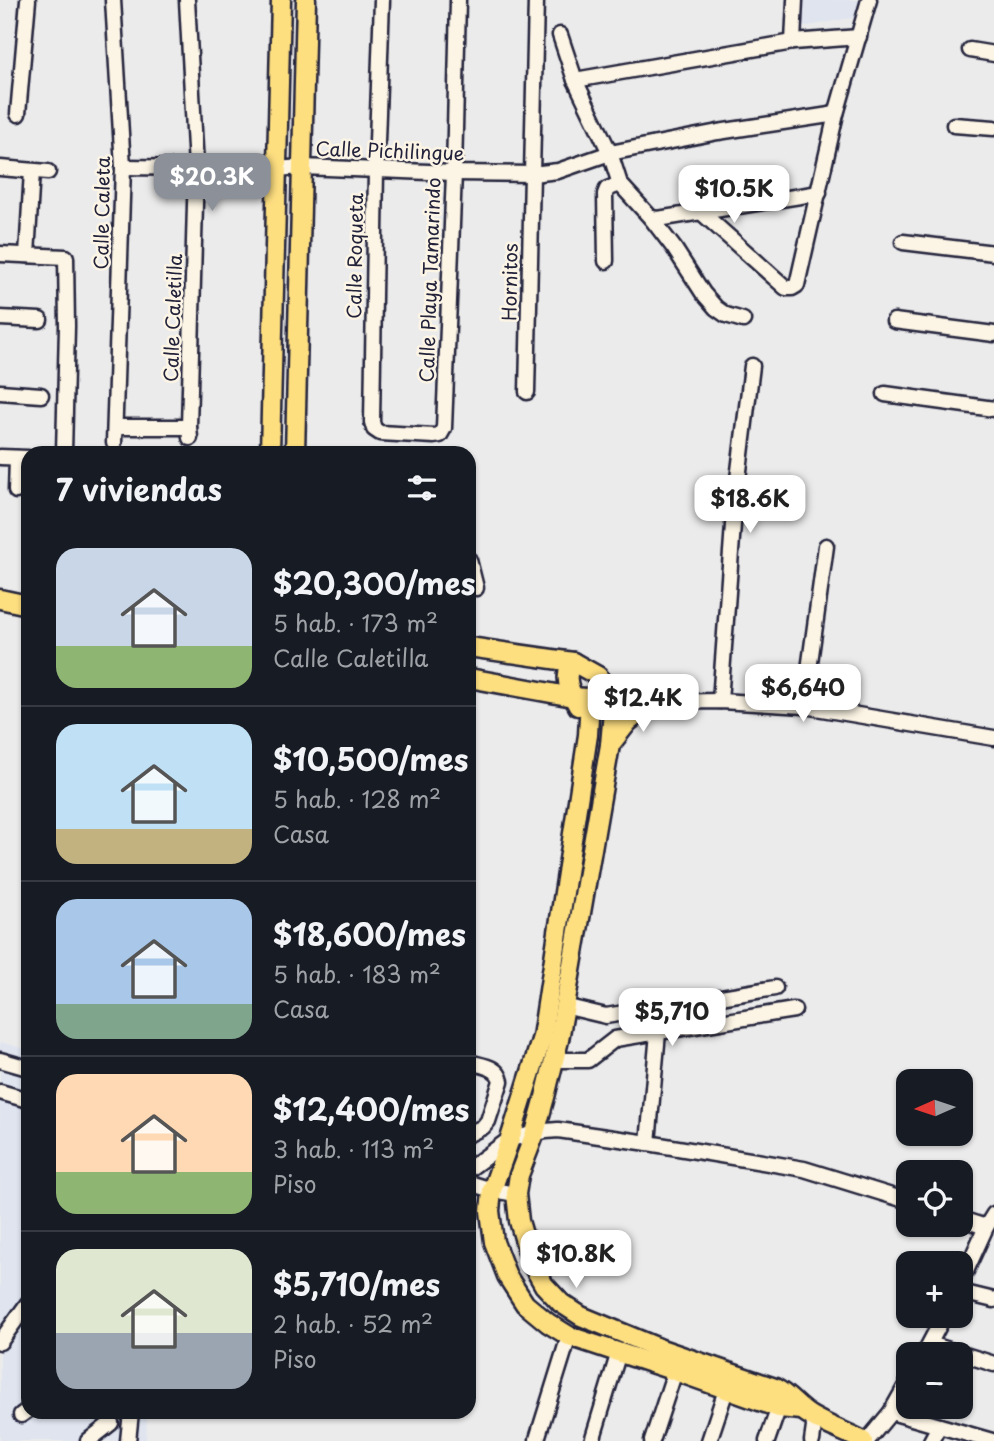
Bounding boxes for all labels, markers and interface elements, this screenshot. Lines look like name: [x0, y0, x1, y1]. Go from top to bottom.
street label: Calle Pichilingue: [315, 133, 465, 167]
pin: $20.3K: [155, 154, 269, 213]
street label: Calle Caleta: [86, 156, 116, 270]
text: $20.3K: [170, 158, 254, 193]
pin: $10.5K: [677, 166, 791, 225]
text: $10.5K: [694, 170, 774, 205]
street label: Calle Playa Tamarindo: [411, 177, 447, 383]
street label: Calle Roqueta: [339, 193, 369, 319]
street label: Hornitos: [494, 243, 524, 321]
street label: Calle Caletilla: [156, 253, 188, 383]
text: 7 viviendas: [56, 466, 222, 511]
icon: filters: [403, 469, 441, 507]
pin: $18.6K: [693, 476, 807, 535]
text: $18.6K: [710, 480, 790, 515]
text: $20,300/mes: [273, 560, 476, 605]
icon: home: [112, 576, 196, 660]
text: 5 hab. · 173 m²: [273, 605, 438, 640]
text: Calle Caletilla: [273, 640, 428, 675]
pin: $6,640: [746, 664, 860, 724]
text: $6,640: [761, 669, 845, 704]
pin: $12.4K: [586, 674, 700, 734]
text: $12.4K: [604, 679, 682, 714]
text: $10,500/mes: [273, 736, 468, 781]
icon: home: [112, 752, 196, 836]
text: 5 hab. · 128 m²: [273, 781, 441, 816]
text: Casa: [273, 816, 329, 851]
text: $18,600/mes: [273, 911, 466, 956]
icon: home: [112, 927, 196, 1011]
text: 5 hab. · 183 m²: [273, 956, 441, 991]
pin: $5,710: [615, 988, 729, 1048]
text: Casa: [273, 991, 329, 1026]
text: $5,710: [635, 993, 709, 1028]
north arrow: [896, 1069, 973, 1146]
map controls: [896, 1069, 973, 1419]
text: $12,400/mes: [273, 1086, 469, 1131]
icon: home: [112, 1102, 196, 1186]
text: 3 hab. · 113 m²: [273, 1131, 434, 1166]
button: locate: [896, 1160, 973, 1237]
text: Piso: [273, 1166, 317, 1201]
pin: $10.8K: [519, 1230, 633, 1290]
text: $10.8K: [536, 1235, 616, 1270]
button: +: [896, 1251, 973, 1328]
text: $5,710/mes: [273, 1261, 440, 1306]
icon: home: [112, 1277, 196, 1361]
text: 2 hab. · 52 m²: [273, 1306, 433, 1341]
text: Piso: [273, 1341, 317, 1376]
button: −: [896, 1342, 973, 1419]

